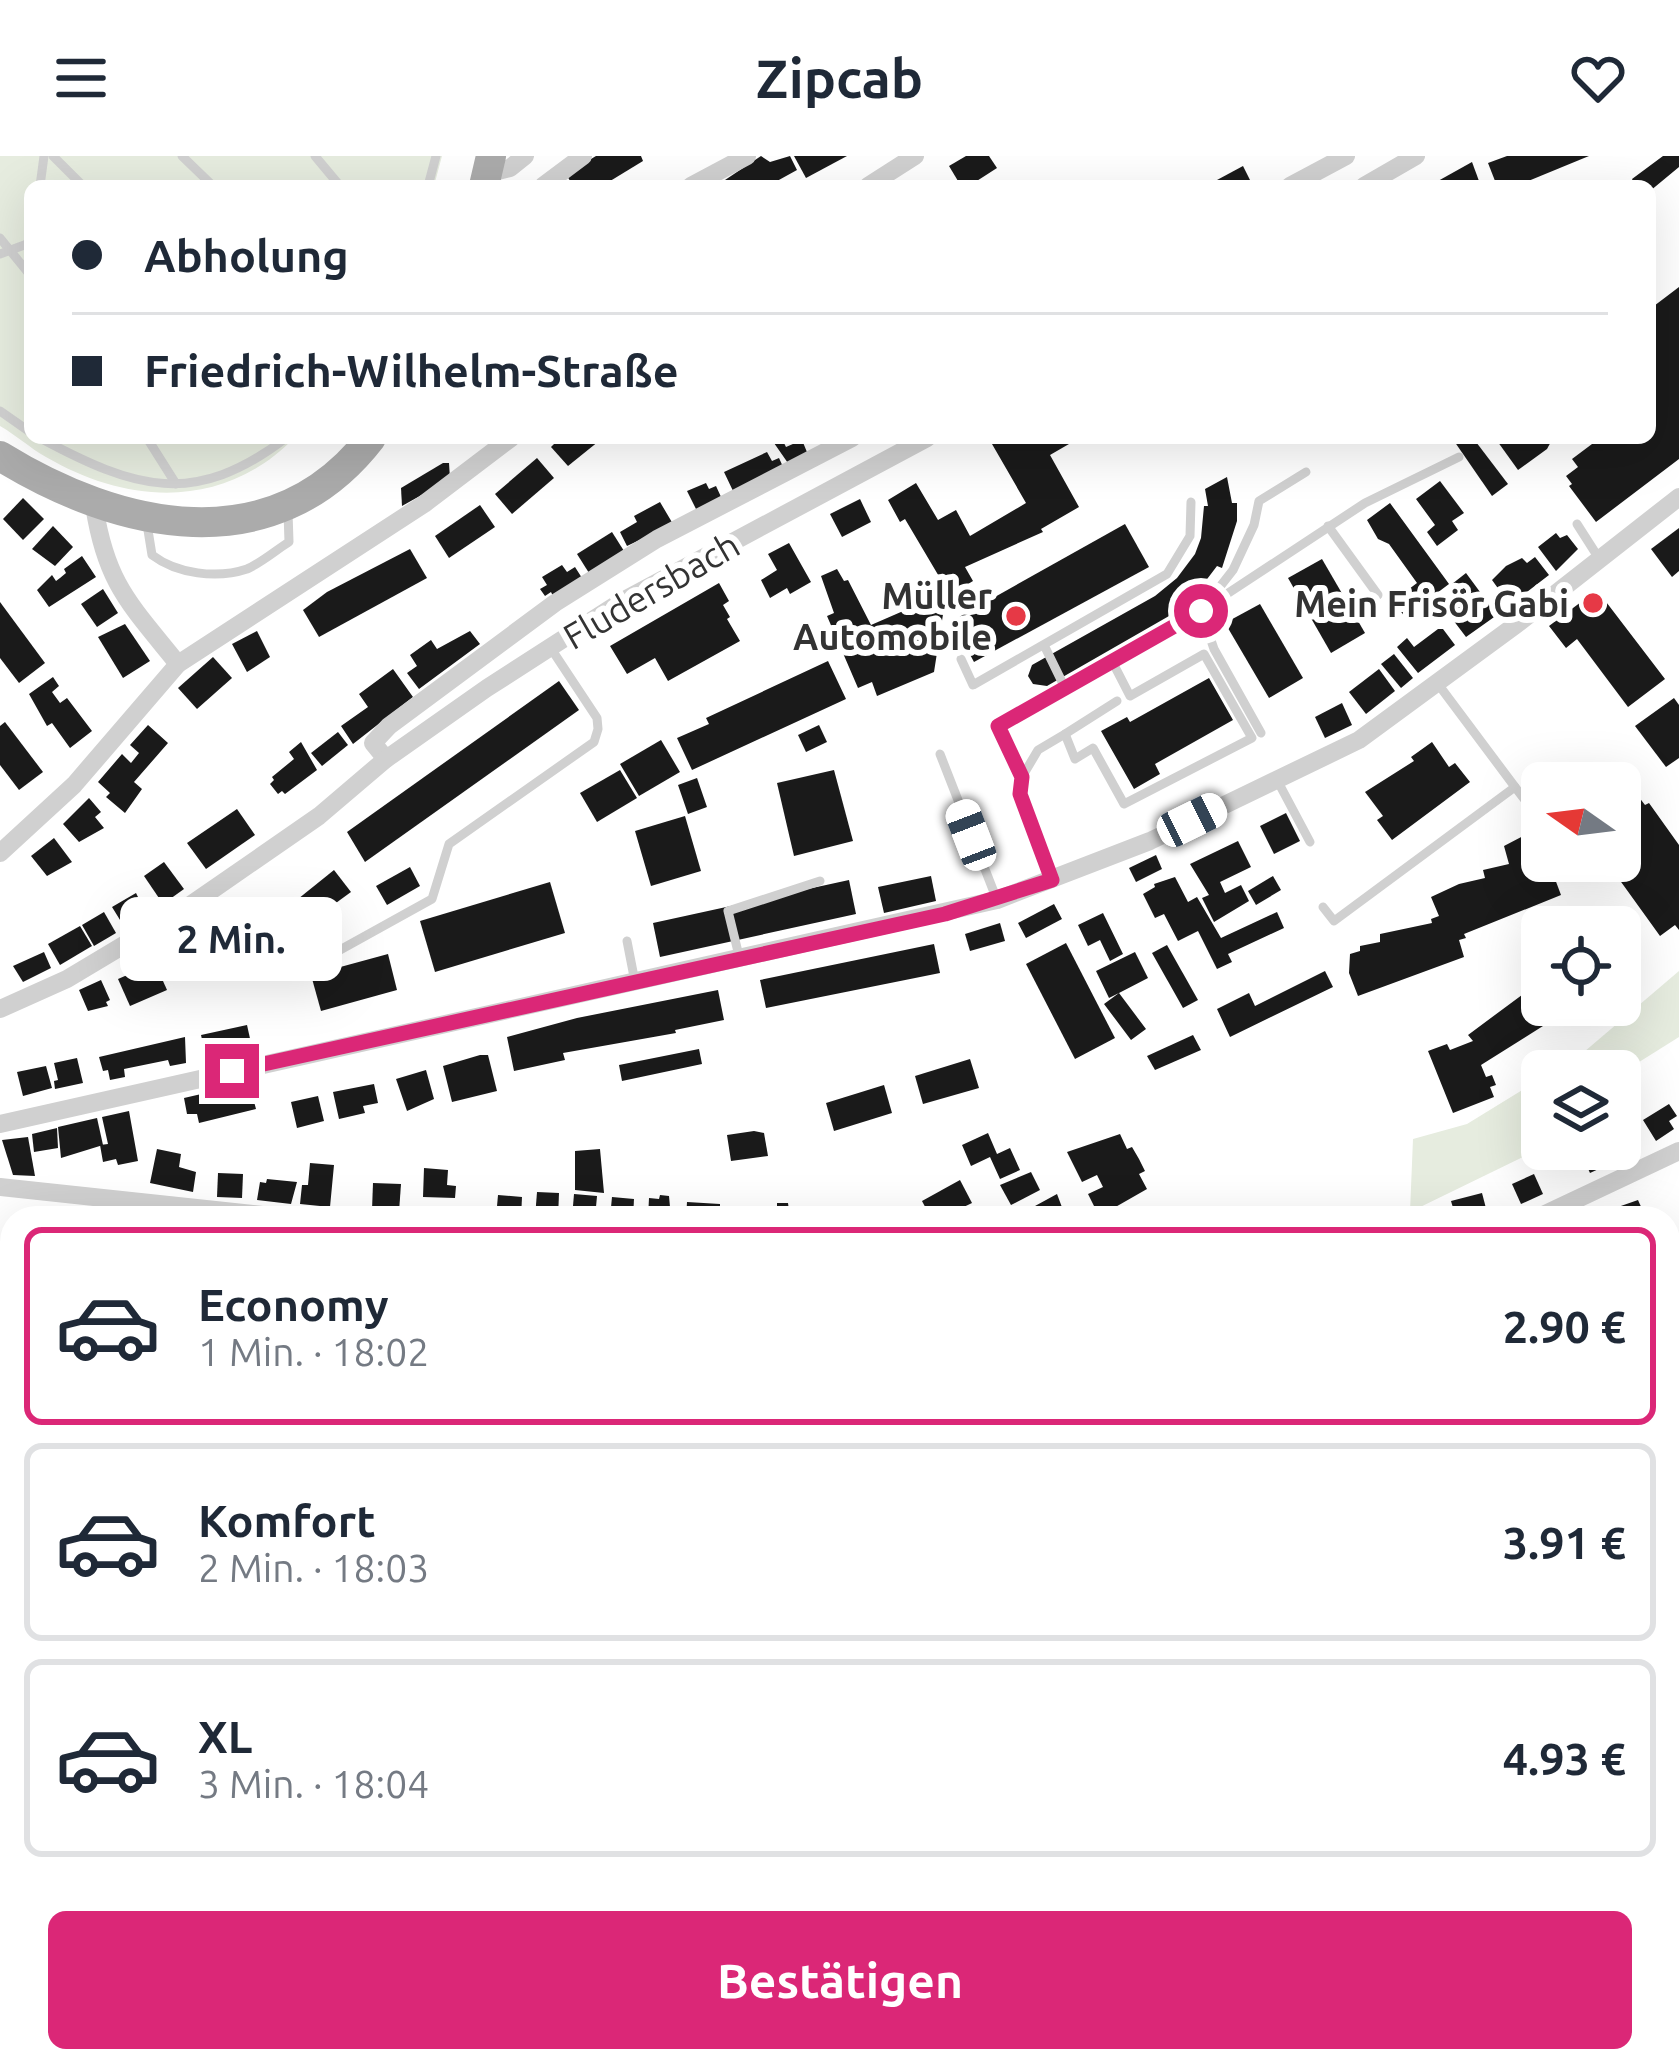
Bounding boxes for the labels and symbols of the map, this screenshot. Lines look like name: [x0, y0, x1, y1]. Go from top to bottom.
street label: Fludersbach: [556, 523, 746, 657]
place label: Müller Automobile: [793, 575, 992, 657]
place label: Mein Frisör Gabi: [1294, 583, 1569, 624]
route start: [1174, 584, 1228, 638]
marker: Mein Frisör Gabi: [1580, 590, 1606, 616]
marker: Müller Automobile: [1003, 603, 1029, 629]
north arrow: [1521, 762, 1641, 882]
car: [1152, 788, 1232, 852]
car: [941, 795, 1001, 875]
callout: 2 Min.: [121, 897, 343, 981]
route end: [205, 1044, 259, 1098]

